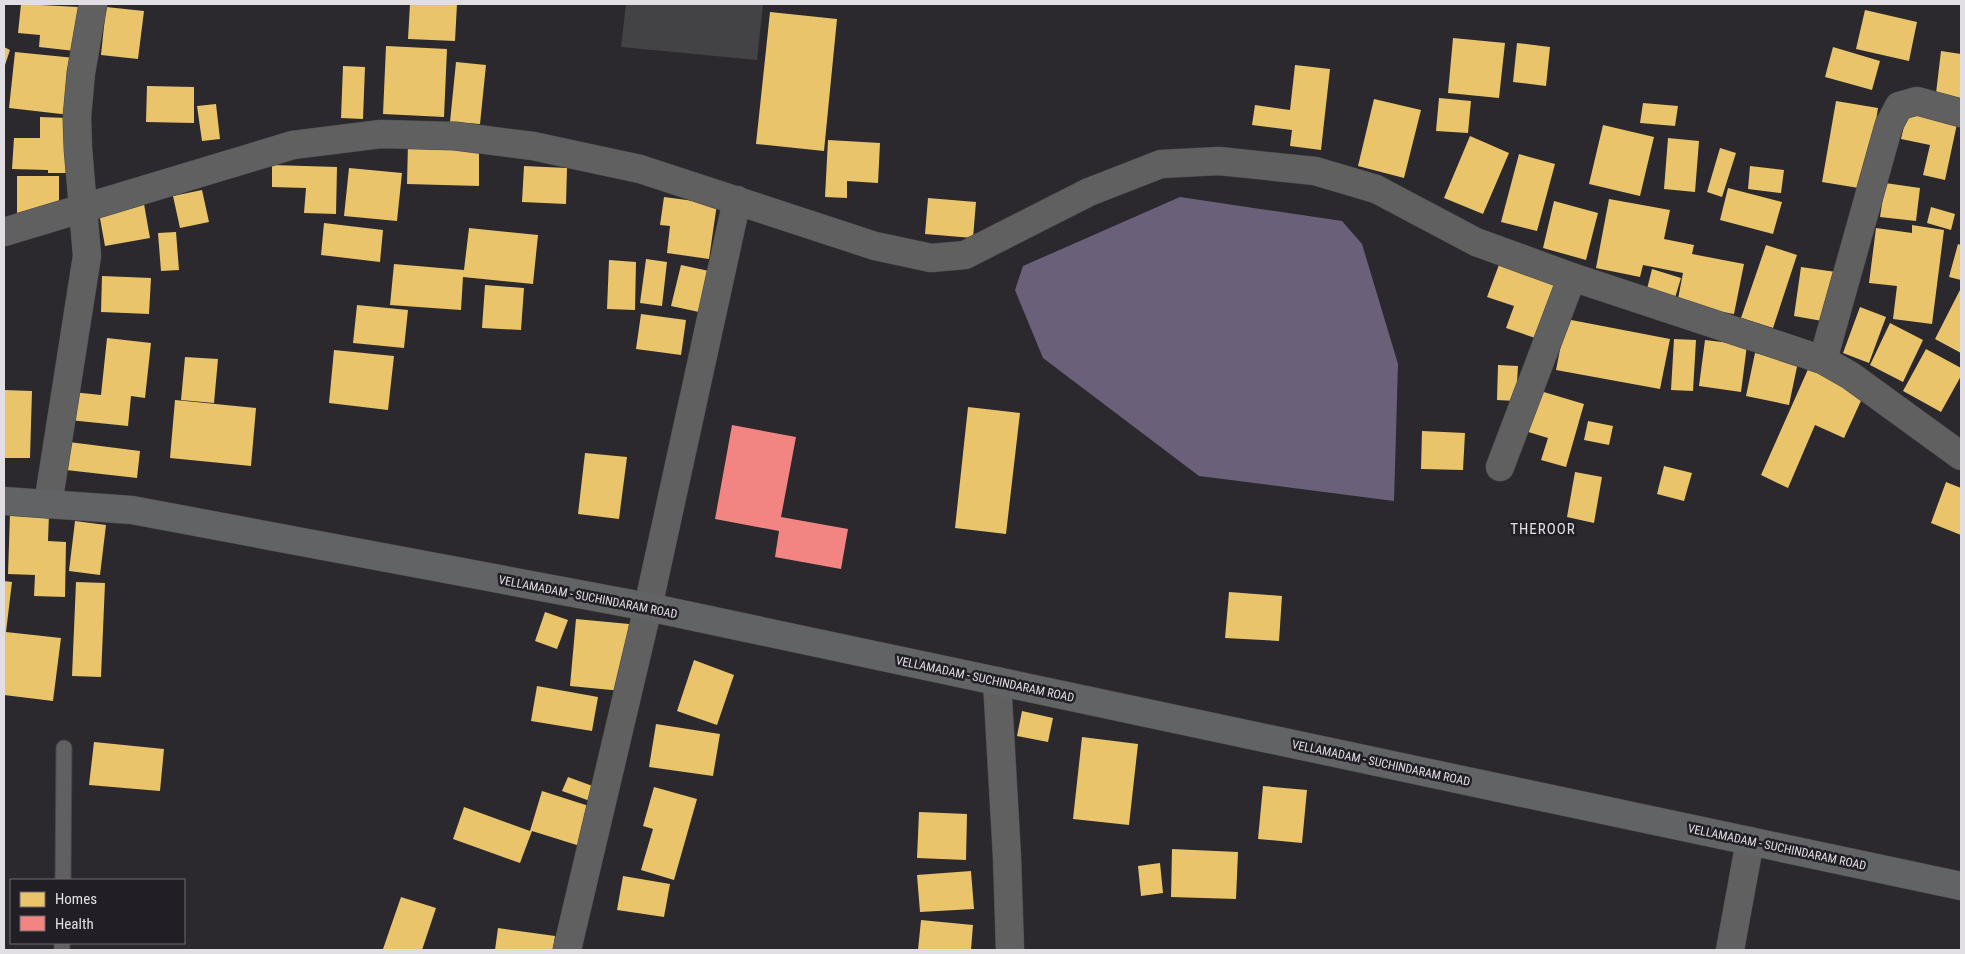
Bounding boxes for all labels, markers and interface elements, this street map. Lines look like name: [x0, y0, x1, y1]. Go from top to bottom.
district label: THEROOR: [1510, 520, 1576, 538]
street label: VELLAMADAM - SUCHINDARAM ROAD: [497, 573, 679, 621]
street label: VELLAMADAM - SUCHINDARAM ROAD: [895, 653, 1076, 705]
street label: VELLAMADAM - SUCHINDARAM ROAD: [1291, 737, 1472, 789]
street label: VELLAMADAM - SUCHINDARAM ROAD: [1687, 821, 1868, 873]
legend: [10, 879, 185, 944]
text: Homes: [55, 890, 97, 908]
text: Health: [55, 915, 94, 933]

